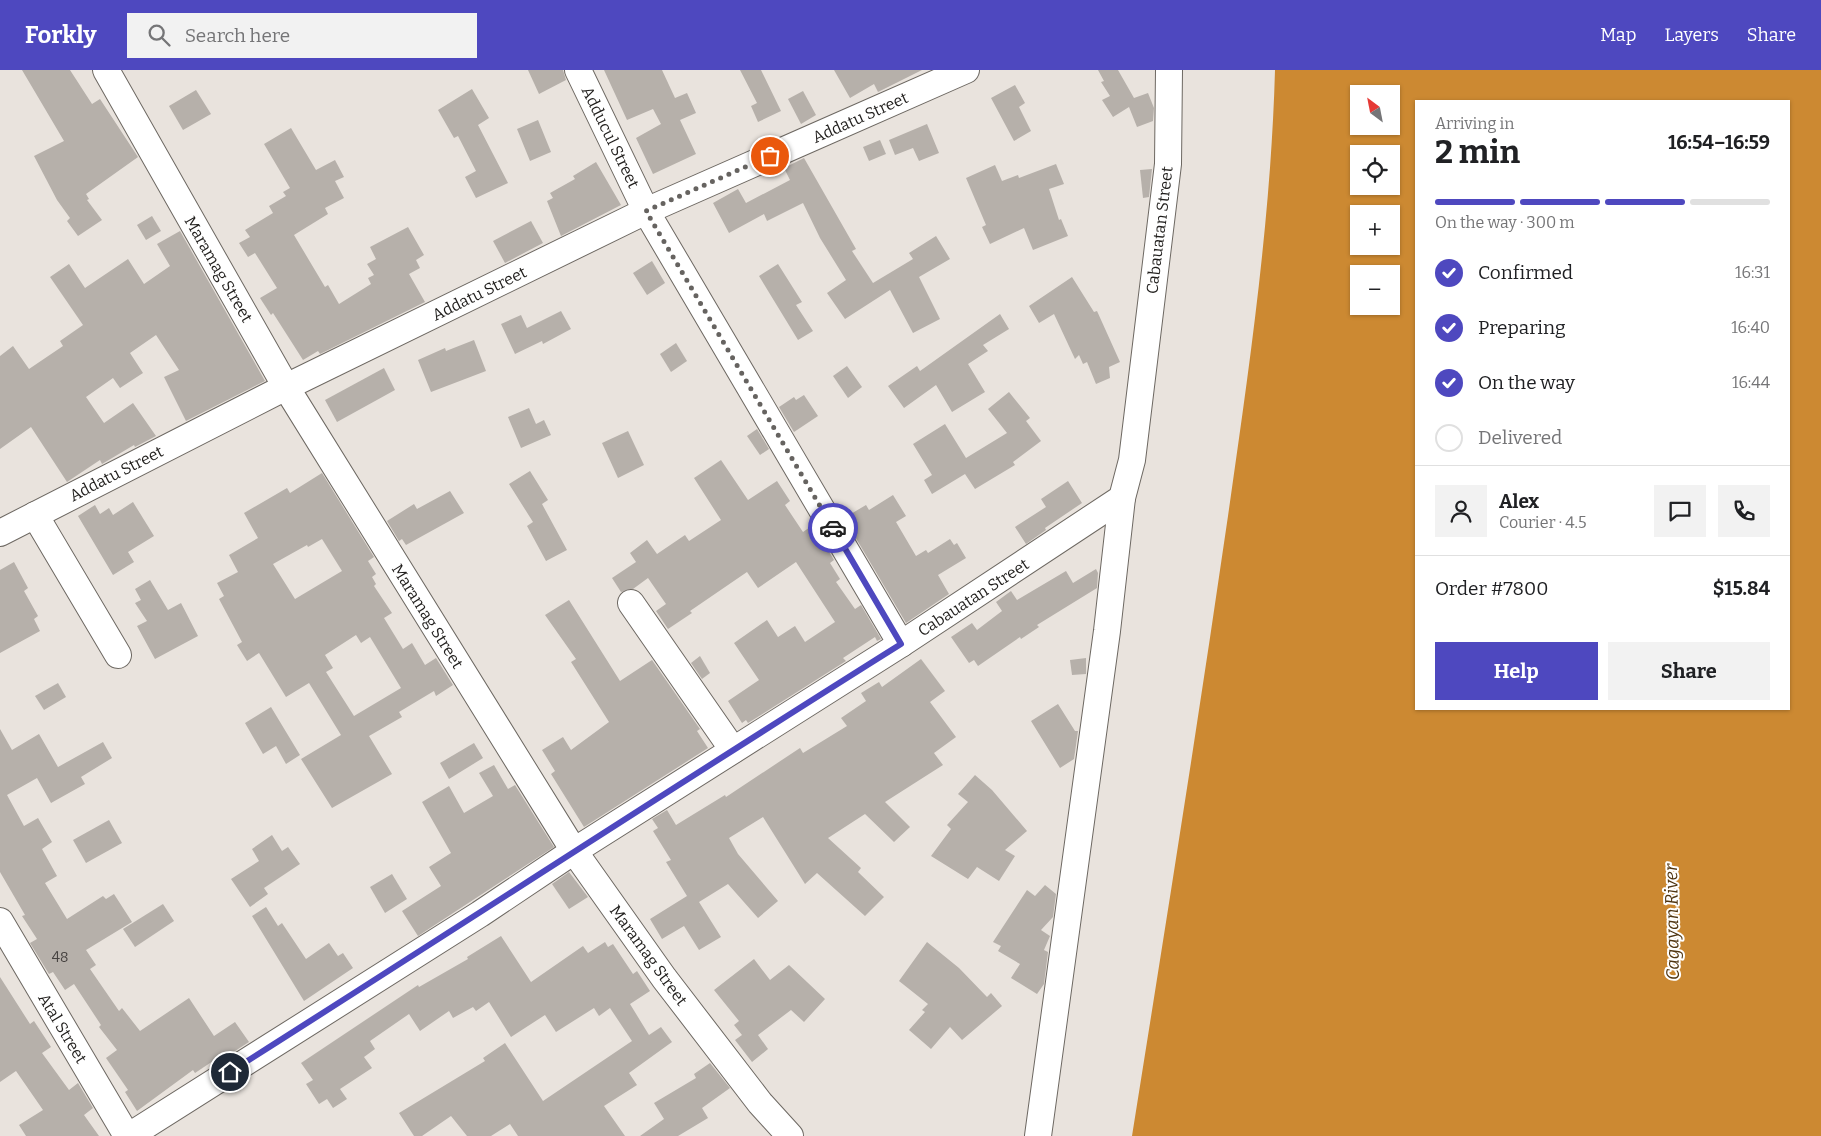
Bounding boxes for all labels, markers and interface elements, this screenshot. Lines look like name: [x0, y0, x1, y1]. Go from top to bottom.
search box: [127, 13, 477, 58]
text: Forkly: [25, 21, 97, 49]
icon: search: [145, 21, 173, 49]
text: Search here: [185, 24, 290, 47]
text: Map: [1600, 24, 1636, 46]
text: Layers: [1664, 24, 1719, 46]
text: Share: [1747, 24, 1796, 46]
street label: Adducul Street: [578, 83, 643, 191]
north arrow: [1350, 85, 1400, 135]
map controls: [1350, 85, 1400, 315]
street label: Addatu Street: [809, 88, 911, 147]
text: Arriving in: [1435, 114, 1514, 133]
text: 16:54–16:59: [1668, 131, 1770, 154]
text: 2 min: [1435, 133, 1520, 171]
pin: [749, 135, 791, 177]
icon: bag: [756, 142, 784, 170]
button: locate: [1350, 145, 1400, 195]
street label: Cabauatan Street: [1142, 165, 1177, 295]
button: +: [1350, 205, 1400, 255]
street label: Maramag Street: [180, 213, 257, 326]
text: On the way · 300 m: [1435, 213, 1575, 232]
icon: check: [1435, 259, 1463, 287]
text: Confirmed: [1478, 261, 1573, 284]
street label: Addatu Street: [429, 262, 530, 324]
text: 16:31: [1735, 263, 1770, 282]
button: −: [1350, 265, 1400, 315]
icon: check: [1435, 314, 1463, 342]
text: Preparing: [1478, 316, 1566, 339]
text: 16:40: [1731, 318, 1770, 337]
icon: check: [1435, 369, 1463, 397]
text: On the way: [1478, 371, 1575, 394]
text: 16:44: [1732, 373, 1770, 392]
text: Delivered: [1478, 426, 1562, 449]
street label: Addatu Street: [66, 442, 166, 505]
button: person: [1435, 485, 1487, 537]
button: chat: [1654, 485, 1706, 537]
button: phone: [1718, 485, 1770, 537]
text: Alex: [1499, 490, 1539, 513]
courier: [808, 503, 858, 553]
text: Courier · 4.5: [1499, 513, 1587, 532]
icon: car: [819, 514, 847, 542]
street label: Cabauatan Street: [914, 554, 1032, 640]
street label: Maramag Street: [388, 561, 467, 672]
text: Order #7800: [1435, 577, 1548, 600]
text: $15.84: [1713, 577, 1770, 600]
button: Help: [1435, 642, 1598, 700]
button: Share: [1608, 642, 1770, 700]
water label: Cagayan River: [1660, 863, 1684, 980]
street label: Maramag Street: [606, 901, 691, 1009]
house number: 48: [52, 949, 68, 966]
street label: Atal Street: [34, 990, 91, 1067]
pin: [209, 1051, 251, 1093]
icon: home: [216, 1058, 244, 1086]

